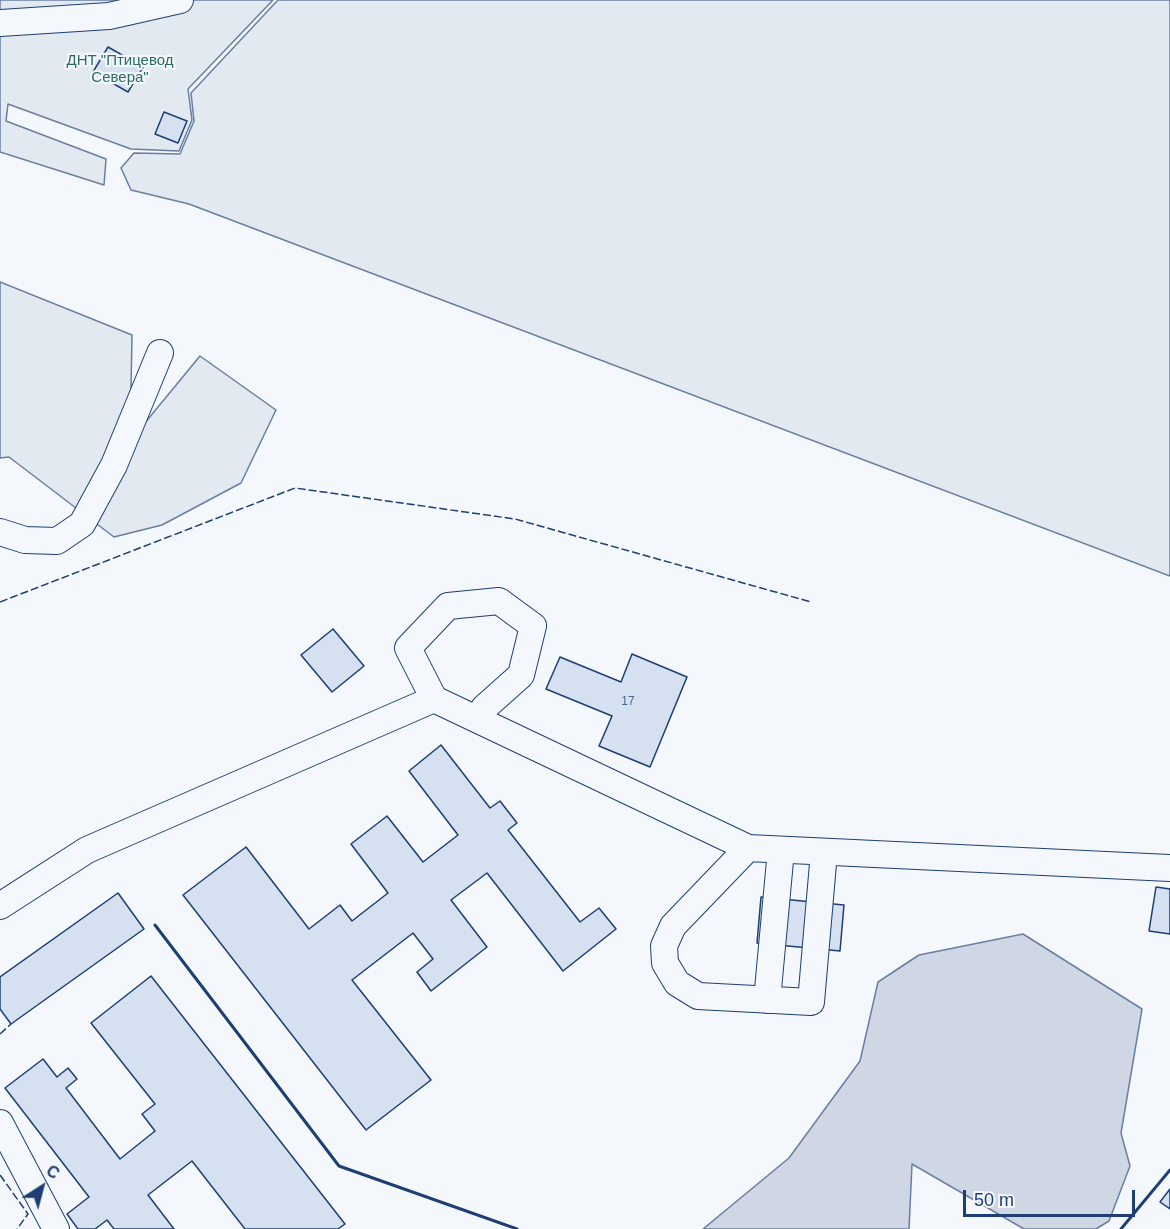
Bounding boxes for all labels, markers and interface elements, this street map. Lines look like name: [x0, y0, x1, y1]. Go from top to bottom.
park label: ДНТ "Птицевод Севера": [66, 52, 174, 87]
house number: 17: [621, 695, 635, 709]
north arrow: [12, 1157, 72, 1217]
text: С: [43, 1162, 63, 1182]
scale bar: [966, 1178, 1138, 1216]
text: 50 m: [974, 1190, 1014, 1210]

